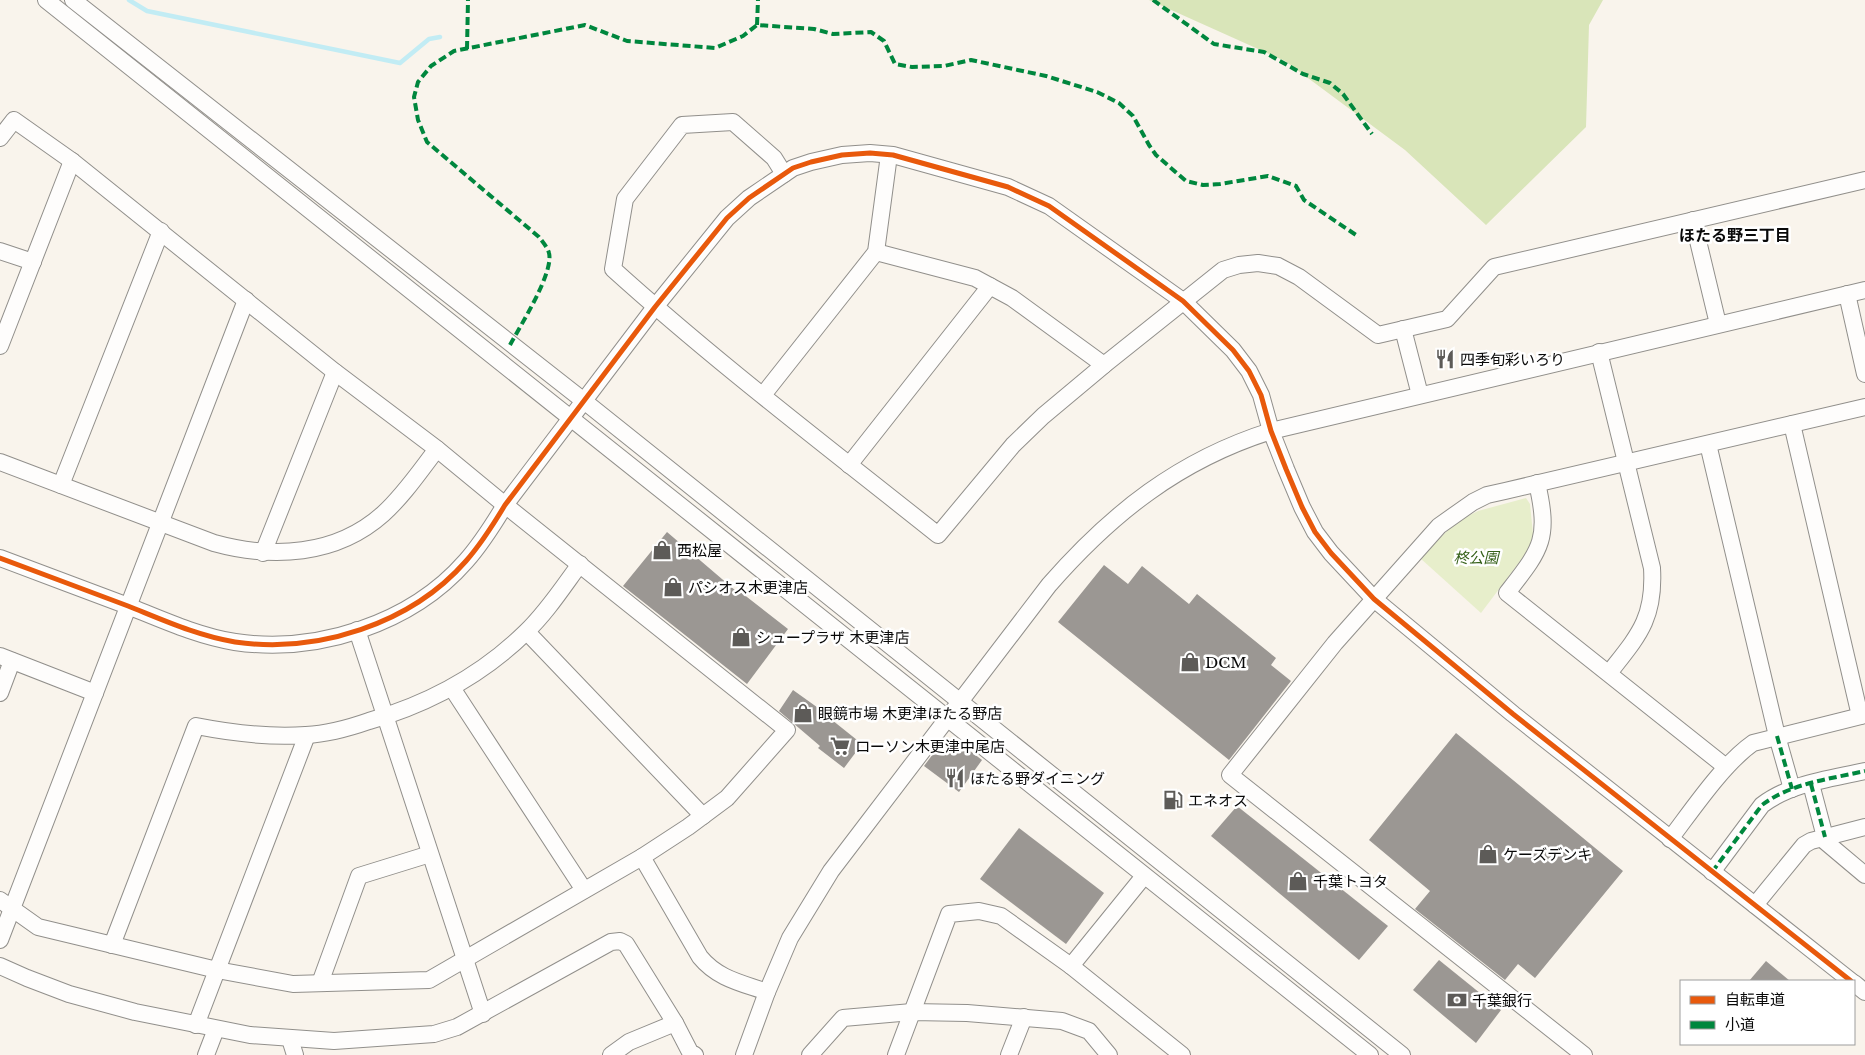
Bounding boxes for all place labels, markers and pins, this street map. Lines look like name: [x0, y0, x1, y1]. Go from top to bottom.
restaurant icon: 四季旬彩いろり: [1434, 348, 1456, 370]
place label: 四季旬彩いろり: [1460, 350, 1565, 369]
shop icon: 西松屋: [651, 539, 673, 561]
place label: 西松屋: [677, 541, 722, 560]
shop icon: パシオス木更津店: [662, 576, 684, 598]
place label: パシオス木更津店: [688, 578, 808, 597]
shop icon: シュープラザ 木更津店: [730, 626, 752, 648]
place label: シュープラザ 木更津店: [756, 628, 909, 647]
shop icon: DCM: [1179, 651, 1201, 673]
place label: DCM: [1205, 653, 1247, 672]
shop icon: 眼鏡市場 木更津ほたる野店: [792, 702, 814, 724]
place label: 眼鏡市場 木更津ほたる野店: [818, 704, 1002, 723]
supermarket icon: ローソン木更津中尾店: [829, 735, 851, 757]
place label: ローソン木更津中尾店: [855, 737, 1005, 756]
restaurant icon: ほたる野ダイニング: [944, 767, 966, 789]
place label: ほたる野ダイニング: [970, 769, 1105, 788]
fuel station icon: エネオス: [1162, 789, 1184, 811]
place label: エネオス: [1188, 791, 1248, 810]
shop icon: ケーズデンキ: [1477, 843, 1499, 865]
place label: ケーズデンキ: [1503, 845, 1592, 864]
shop icon: 千葉トヨタ: [1287, 870, 1309, 892]
place label: 千葉トヨタ: [1313, 872, 1388, 891]
bank icon: 千葉銀行: [1446, 989, 1468, 1011]
place label: 千葉銀行: [1472, 991, 1532, 1010]

